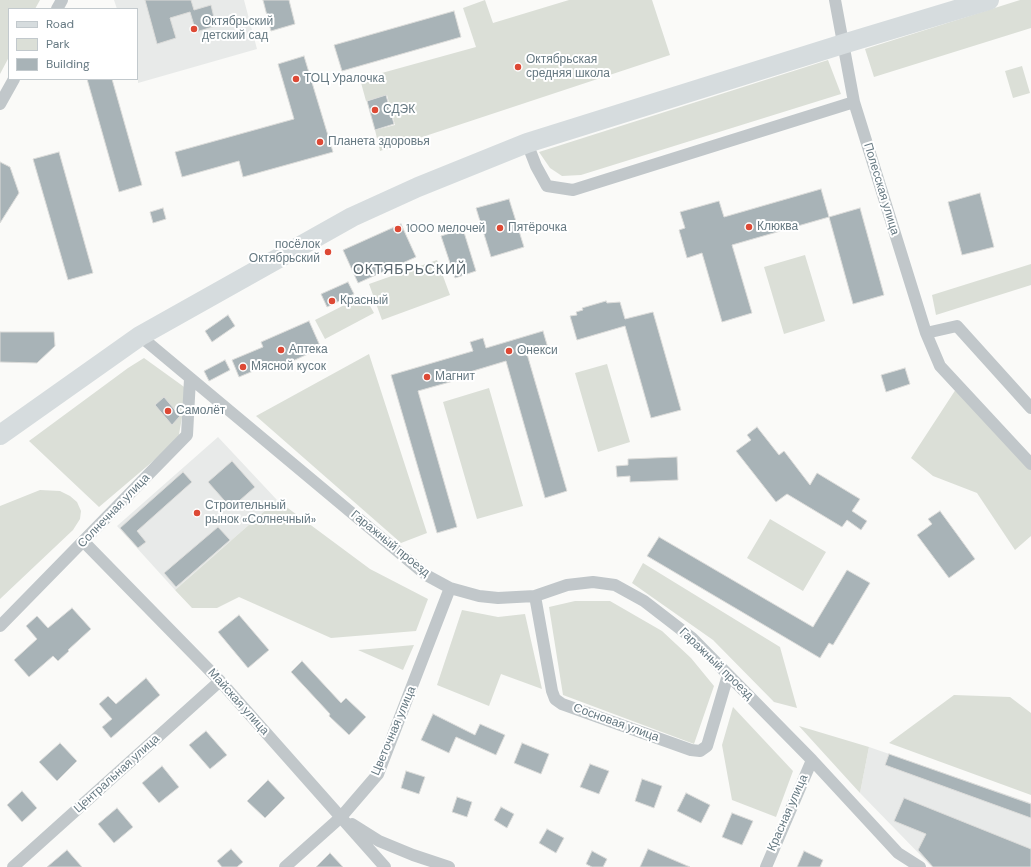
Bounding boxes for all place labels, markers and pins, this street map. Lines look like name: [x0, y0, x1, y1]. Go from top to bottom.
place label: Октябрьский детский сад: [202, 15, 273, 43]
marker: Октябрьский детский сад: [189, 24, 199, 34]
place label: Октябрьская средняя школа: [526, 53, 610, 81]
marker: Октябрьская средняя школа: [513, 62, 523, 72]
place label: ТОЦ Уралочка: [304, 72, 385, 86]
marker: ТОЦ Уралочка: [291, 74, 301, 84]
place label: СДЭК: [383, 103, 415, 117]
marker: СДЭК: [370, 105, 380, 115]
place label: Планета здоровья: [328, 135, 430, 149]
marker: Планета здоровья: [315, 137, 325, 147]
place label: Клюква: [757, 220, 798, 234]
place label: Пятёрочка: [508, 221, 567, 235]
place label: 1000 мелочей: [406, 222, 485, 236]
marker: Клюква: [744, 222, 754, 232]
marker: Пятёрочка: [495, 223, 505, 233]
marker: 1000 мелочей: [393, 224, 403, 234]
place label: посёлок Октябрьский: [249, 238, 320, 266]
marker: посёлок Октябрьский: [323, 247, 333, 257]
place label: Красный: [340, 294, 388, 308]
marker: Красный: [327, 296, 337, 306]
place label: Аптека: [289, 343, 328, 357]
place label: Онекси: [517, 344, 558, 358]
marker: Аптека: [276, 345, 286, 355]
marker: Онекси: [504, 346, 514, 356]
place label: Мясной кусок: [251, 360, 326, 374]
marker: Мясной кусок: [238, 362, 248, 372]
place label: Магнит: [435, 370, 475, 384]
marker: Магнит: [422, 372, 432, 382]
place label: Самолёт: [176, 404, 225, 418]
marker: Самолёт: [163, 406, 173, 416]
place label: Строительный рынок «Солнечный»: [205, 499, 316, 527]
marker: Строительный рынок «Солнечный»: [192, 508, 202, 518]

